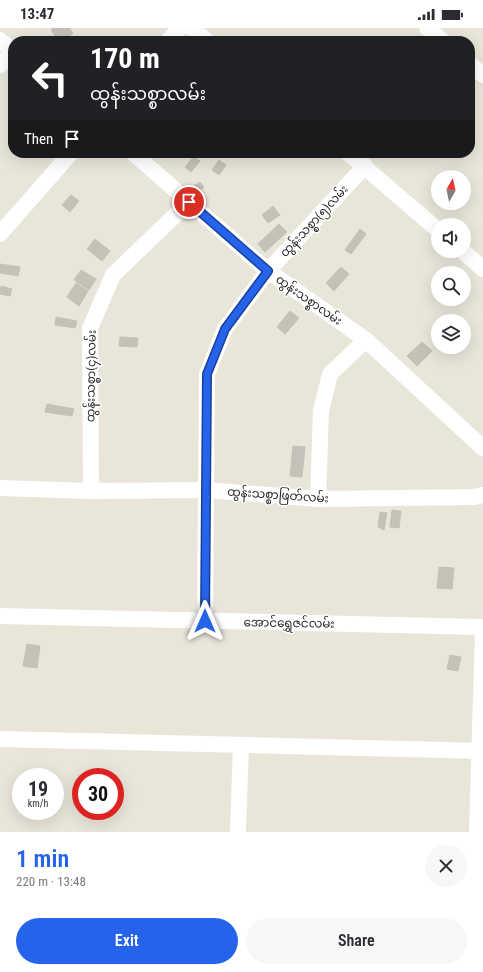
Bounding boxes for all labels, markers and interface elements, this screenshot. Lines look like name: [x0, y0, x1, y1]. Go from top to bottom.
text: 13:47: [20, 5, 54, 23]
text: 170 m: [90, 42, 160, 75]
icon: left: [24, 52, 76, 104]
text: ထွန်းသစ္စာလမ်း: [90, 83, 206, 104]
icon: arrive: [61, 128, 83, 150]
text: Then: [24, 130, 53, 148]
north arrow: [431, 170, 471, 210]
map controls: [431, 170, 471, 354]
street label: ထွန်းသစ္စာ(၅)လမ်း: [276, 181, 353, 262]
pin: [172, 185, 206, 219]
icon: arrive: [178, 191, 200, 213]
button: sound: [431, 218, 471, 258]
button: search: [431, 266, 471, 306]
street label: ထွန်းသစ္စာလမ်း: [271, 270, 346, 331]
button: layers: [431, 314, 471, 354]
street label: ထွန်းသစ္စာ(၄)လမ်း: [81, 330, 102, 422]
street label: ထွန်းသစ္စာဖြတ်လမ်း: [227, 482, 329, 509]
position arrow: [184, 600, 226, 642]
street label: အောင်ရွှေဇင်လမ်း: [243, 613, 335, 634]
speed limit sign: 30: [72, 768, 124, 820]
text: 19: [28, 777, 48, 801]
text: km/h: [28, 798, 48, 809]
text: 1 min: [16, 845, 69, 873]
button: close: [425, 845, 467, 887]
text: 220 m · 13:48: [16, 874, 86, 889]
button: Exit: [16, 918, 238, 964]
button: Share: [246, 918, 467, 964]

